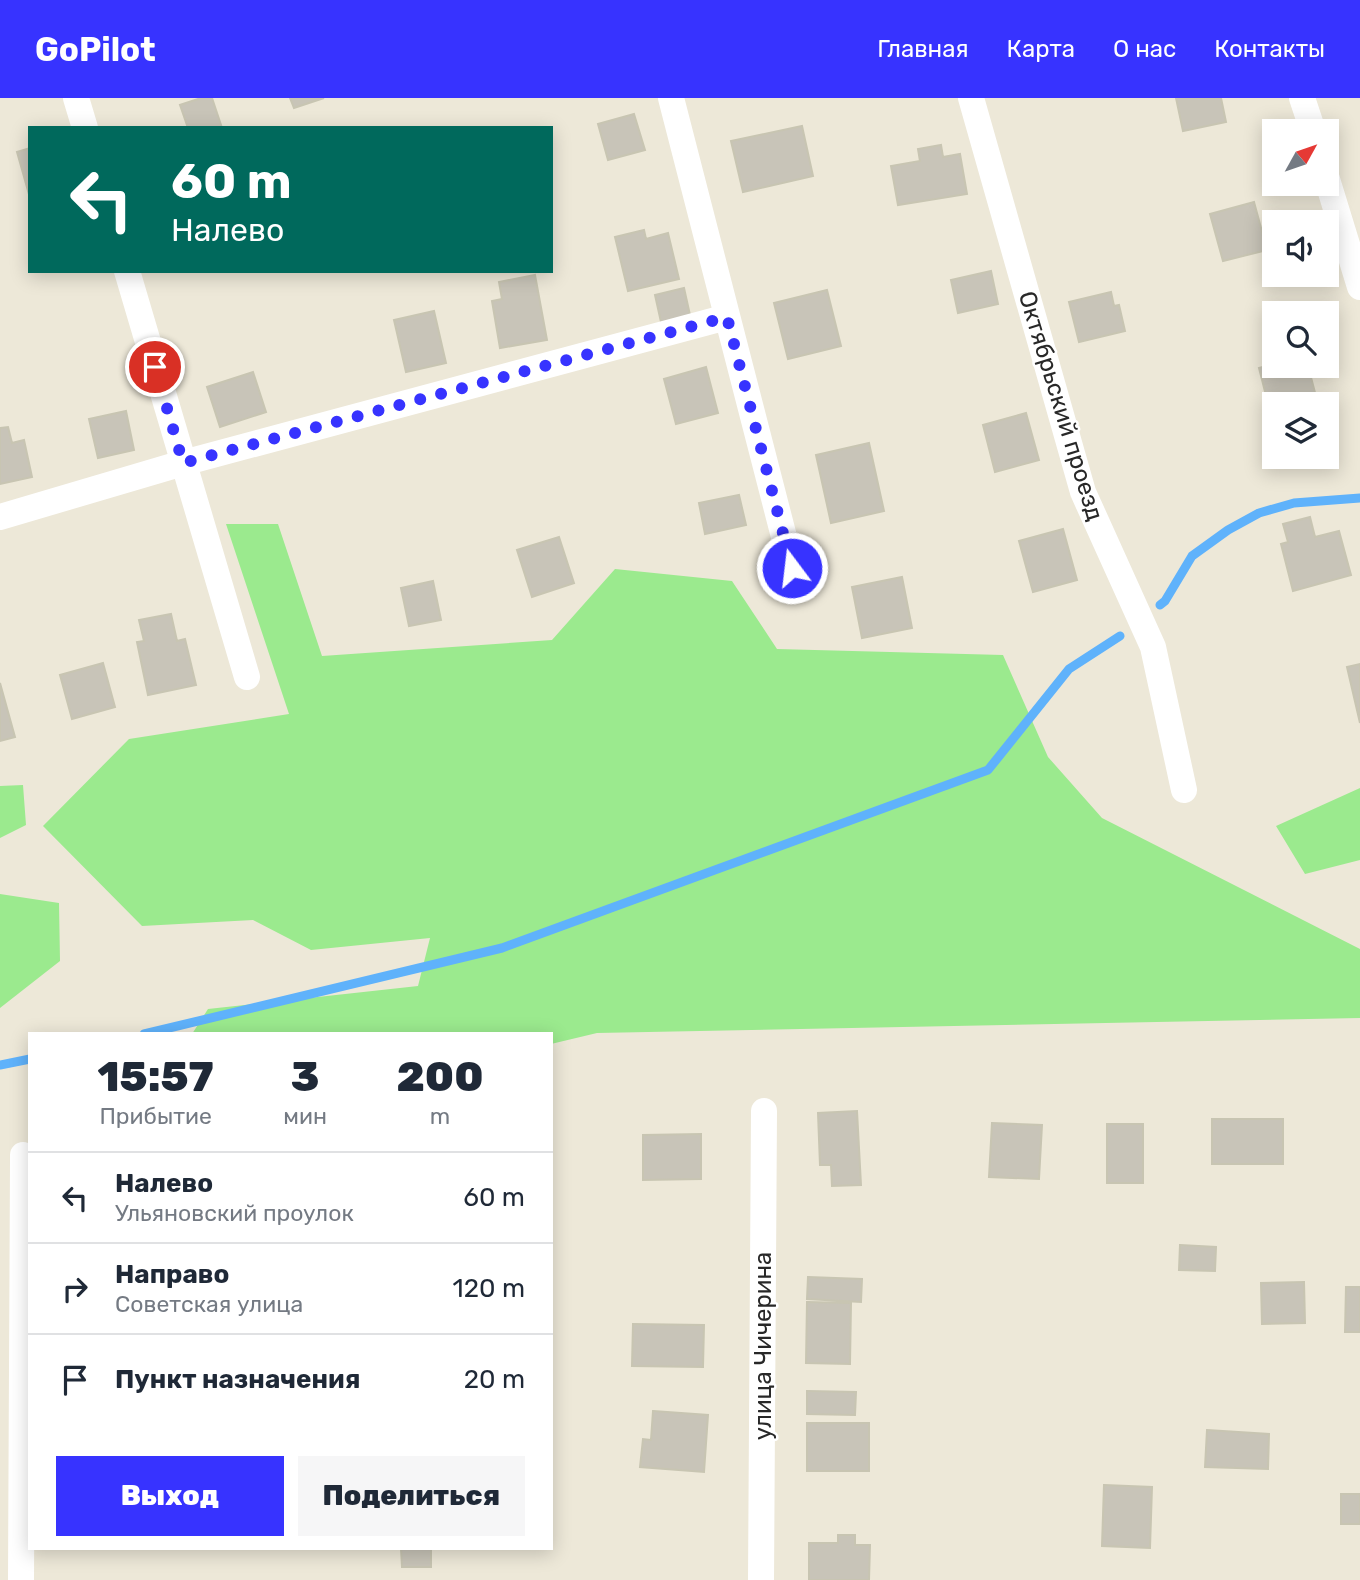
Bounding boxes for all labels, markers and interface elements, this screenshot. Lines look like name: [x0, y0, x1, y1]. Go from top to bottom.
text: GoPilot: [35, 30, 156, 69]
text: Главная: [877, 35, 969, 63]
text: Карта: [1007, 35, 1075, 63]
text: О нас: [1113, 35, 1176, 63]
text: Контакты: [1214, 35, 1325, 63]
north arrow: [1262, 119, 1339, 196]
map controls: [1262, 119, 1339, 469]
text: 60 m: [171, 152, 292, 210]
icon: left: [56, 154, 147, 245]
button: sound: [1262, 210, 1339, 287]
text: Налево: [171, 211, 284, 249]
street label: Октябрьский проезд: [1013, 288, 1109, 524]
button: search: [1262, 301, 1339, 378]
pin: [125, 337, 185, 397]
icon: arrive: [136, 348, 174, 386]
button: layers: [1262, 392, 1339, 469]
position arrow: [755, 531, 829, 605]
text: 15:57: [97, 1052, 214, 1102]
text: 3: [291, 1052, 319, 1102]
text: 200: [396, 1052, 484, 1102]
text: Прибытие: [99, 1102, 212, 1130]
text: мин: [283, 1102, 327, 1130]
text: m: [430, 1102, 450, 1130]
text: Налево: [115, 1168, 213, 1199]
icon: left: [56, 1179, 94, 1217]
text: 60 m: [463, 1182, 525, 1213]
text: Ульяновский проулок: [115, 1199, 354, 1227]
street label: улица Чичерина: [749, 1252, 777, 1440]
text: Направо: [115, 1259, 229, 1290]
icon: right: [56, 1270, 94, 1308]
text: 120 m: [453, 1273, 525, 1304]
text: Советская улица: [115, 1290, 303, 1318]
icon: arrive: [56, 1361, 94, 1399]
text: Пункт назначения: [115, 1364, 360, 1395]
text: 20 m: [464, 1364, 525, 1395]
button: Выход: [56, 1456, 284, 1536]
button: Поделиться: [298, 1456, 525, 1536]

